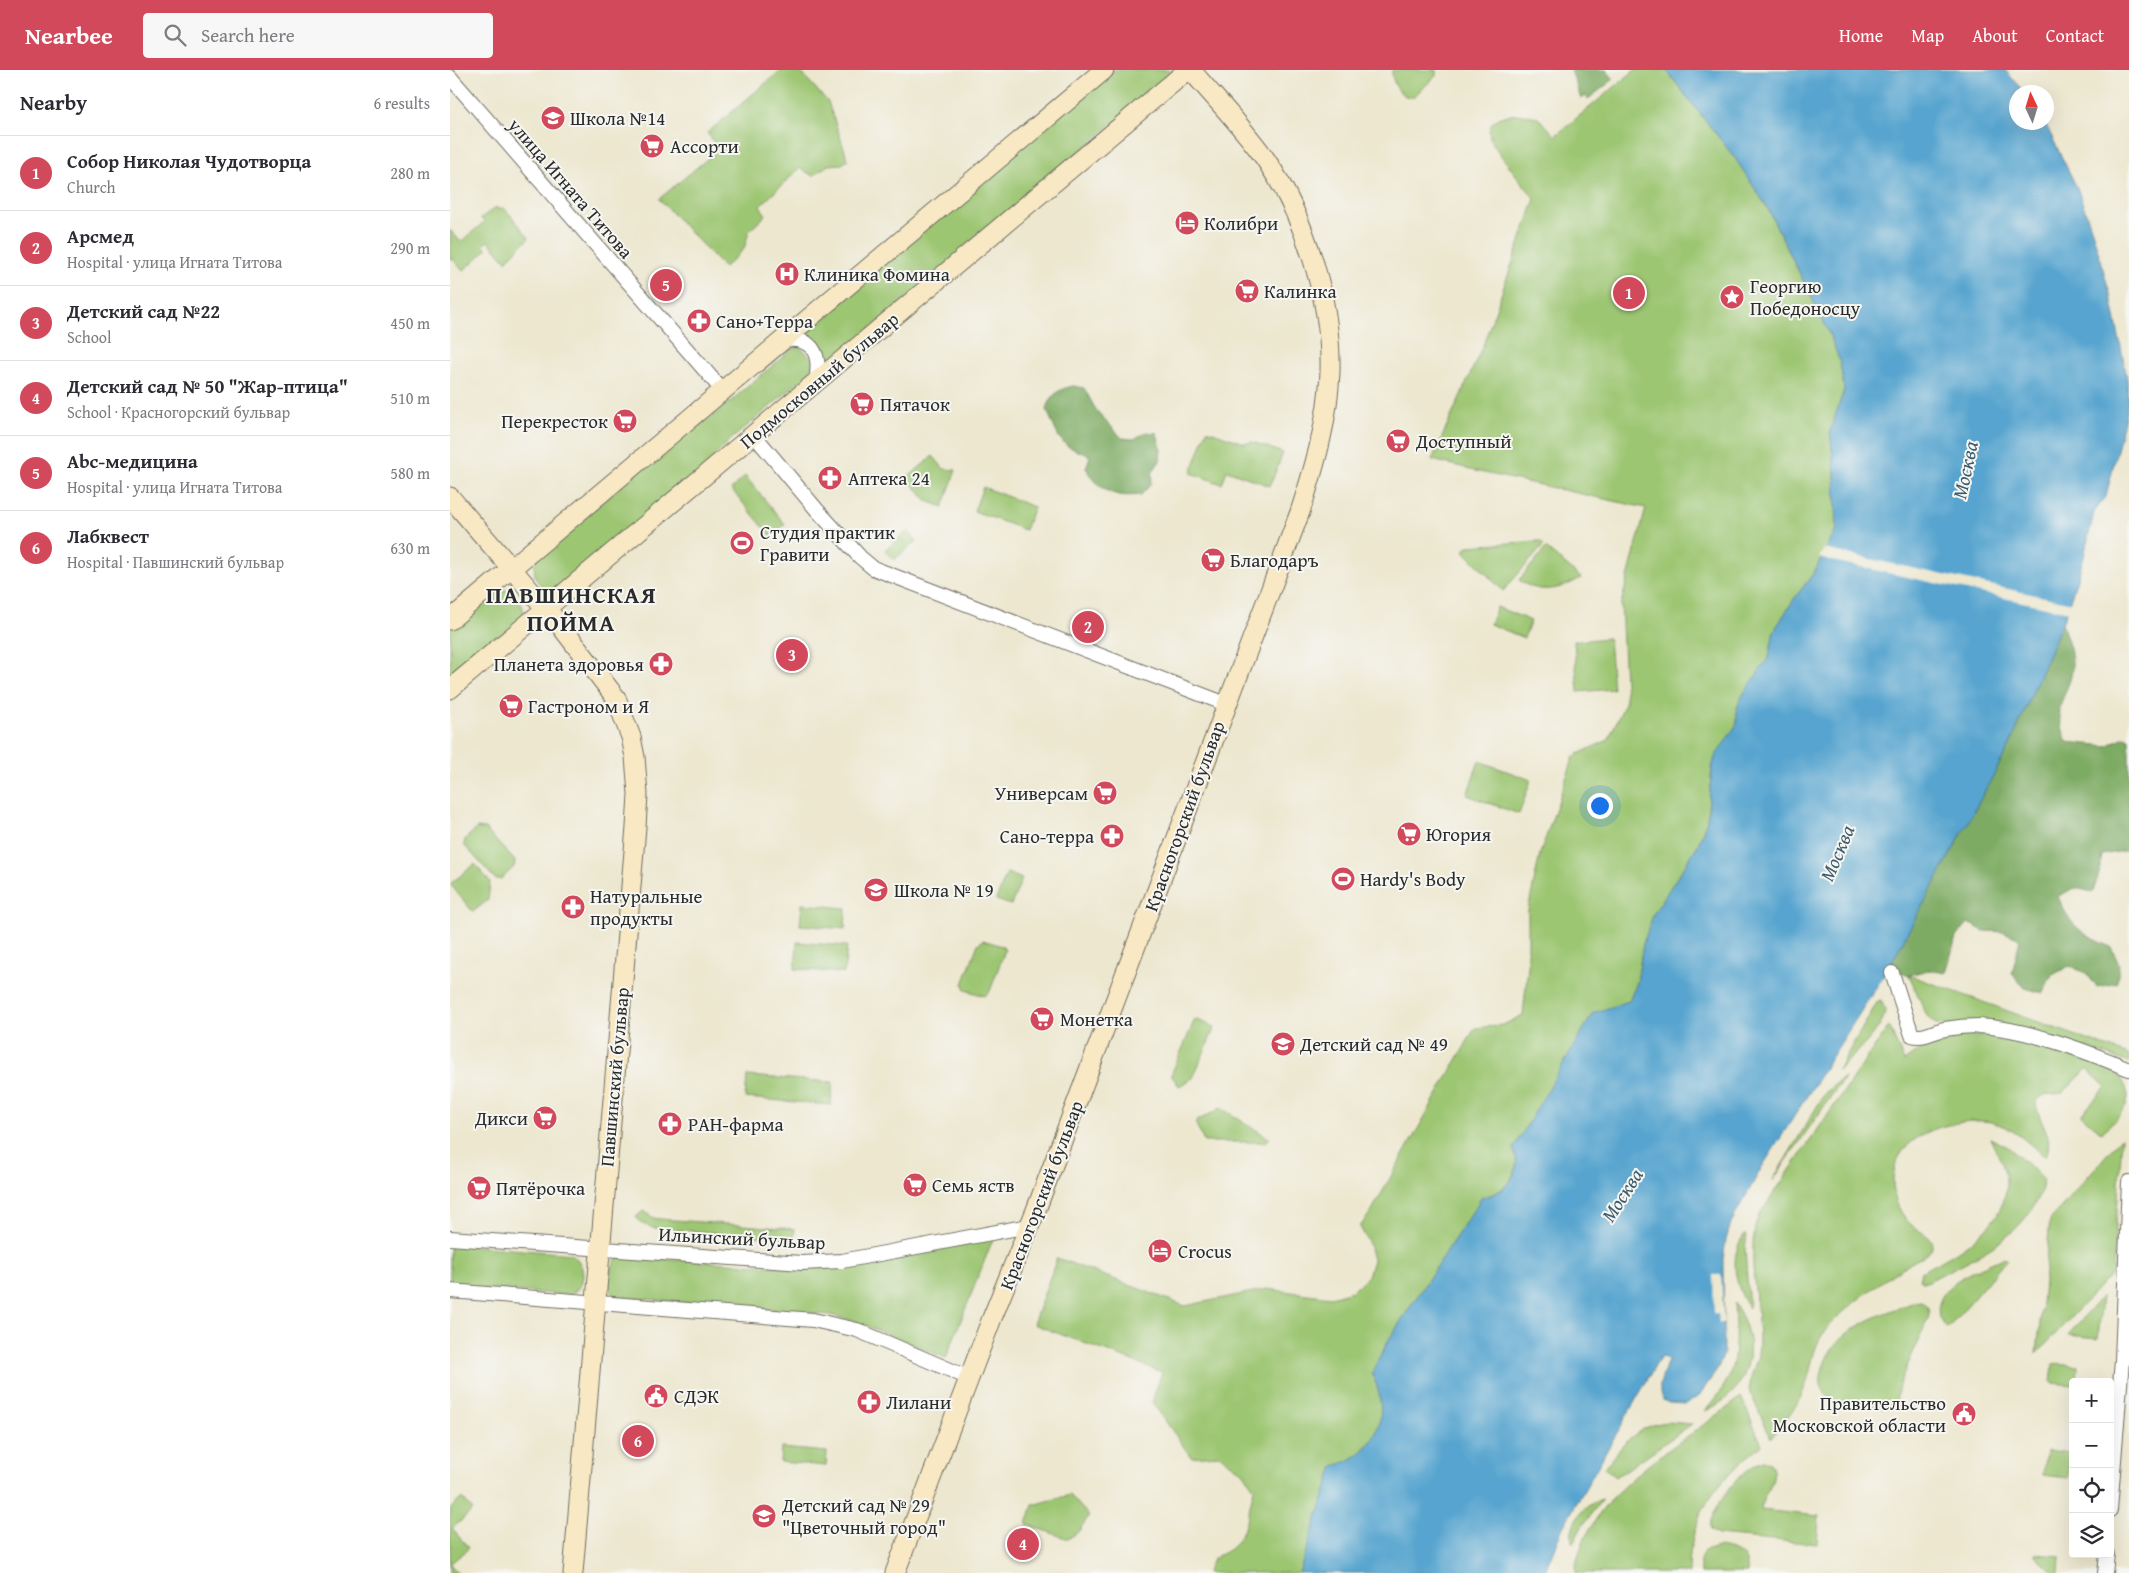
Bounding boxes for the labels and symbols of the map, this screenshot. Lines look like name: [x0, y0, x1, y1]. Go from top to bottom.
north arrow: [2009, 85, 2054, 130]
place label: Школа №14: [570, 104, 665, 132]
school or university icon: Школа №14: [540, 105, 566, 131]
street label: улица Игната Титова: [501, 111, 640, 264]
place label: Ассорти: [670, 132, 739, 160]
supermarket icon: Ассорти: [639, 133, 665, 159]
place label: Колибри: [1204, 209, 1278, 237]
hotel icon: Колибри: [1174, 210, 1200, 236]
place label: Клиника Фомина: [804, 260, 950, 288]
hospital icon: Клиника Фомина: [774, 261, 800, 287]
pin: 5: [650, 266, 682, 304]
place label: Георгию Победоносцу: [1750, 272, 1861, 322]
pin: 1: [1613, 274, 1645, 312]
place label: Калинка: [1264, 277, 1336, 305]
supermarket icon: Калинка: [1234, 278, 1260, 304]
place icon: Георгию Победоносцу: [1719, 284, 1745, 310]
street label: Подмосковный бульвар: [733, 305, 905, 455]
place label: Сано+Терра: [716, 307, 813, 335]
pharmacy icon: Сано+Терра: [686, 308, 712, 334]
place label: Пятачок: [880, 390, 950, 418]
supermarket icon: Пятачок: [849, 391, 875, 417]
place label: Перекресток: [501, 407, 608, 435]
supermarket icon: Перекресток: [612, 408, 638, 434]
place label: Доступный: [1415, 427, 1511, 455]
supermarket icon: Доступный: [1385, 428, 1411, 454]
water label: Москва: [1944, 437, 1985, 502]
place label: Аптека 24: [848, 464, 930, 492]
pharmacy icon: Аптека 24: [817, 465, 843, 491]
place label: Студия практик Гравити: [760, 518, 895, 568]
sports icon: Студия практик Гравити: [729, 530, 755, 556]
place label: Благодаръ: [1230, 546, 1319, 574]
supermarket icon: Благодаръ: [1200, 547, 1226, 573]
district label: ПАВШИНСКАЯ ПОЙМА: [486, 577, 656, 640]
pin: 2: [1072, 608, 1104, 646]
pin: 3: [776, 636, 808, 674]
place label: Планета здоровья: [494, 650, 644, 678]
pharmacy icon: Планета здоровья: [648, 651, 674, 677]
place label: Гастроном и Я: [528, 692, 649, 720]
supermarket icon: Гастроном и Я: [498, 693, 524, 719]
street label: Красногорский бульвар: [1137, 717, 1231, 915]
place label: Универсам: [995, 779, 1088, 807]
supermarket icon: Универсам: [1092, 780, 1118, 806]
your location: [1587, 793, 1613, 819]
water label: Москва: [1812, 819, 1862, 885]
place label: Югория: [1426, 820, 1492, 848]
supermarket icon: Югория: [1396, 821, 1422, 847]
place label: Сано-терра: [1000, 822, 1094, 850]
pharmacy icon: Сано-терра: [1099, 823, 1125, 849]
place label: Hardy's Body: [1360, 865, 1466, 893]
sports icon: Hardy's Body: [1330, 866, 1356, 892]
place label: Школа № 19: [894, 876, 994, 904]
school or university icon: Школа № 19: [863, 877, 889, 903]
place label: Натуральные продукты: [590, 882, 703, 932]
pharmacy icon: Натуральные продукты: [560, 894, 586, 920]
street label: Павшинский бульвар: [592, 986, 636, 1168]
place label: Монетка: [1060, 1005, 1133, 1033]
supermarket icon: Монетка: [1029, 1006, 1055, 1032]
place label: Детский сад № 49: [1299, 1030, 1448, 1058]
school or university icon: Детский сад № 49: [1270, 1031, 1296, 1057]
street label: Красногорский бульвар: [992, 1096, 1090, 1294]
place label: Дикси: [474, 1104, 528, 1132]
supermarket icon: Дикси: [532, 1105, 558, 1131]
place label: РАН-фарма: [688, 1110, 784, 1138]
pharmacy icon: РАН-фарма: [657, 1111, 683, 1137]
water label: Москва: [1593, 1162, 1650, 1227]
place label: Семь яств: [932, 1171, 1014, 1199]
supermarket icon: Семь яств: [902, 1172, 928, 1198]
place label: Пятёрочка: [496, 1174, 585, 1202]
supermarket icon: Пятёрочка: [466, 1175, 492, 1201]
street label: Ильинский бульвар: [658, 1220, 826, 1256]
place label: Crocus: [1178, 1237, 1232, 1265]
hotel icon: Crocus: [1147, 1238, 1173, 1264]
place label: СДЭК: [674, 1382, 719, 1410]
public building icon: СДЭК: [643, 1383, 669, 1409]
place label: Лилани: [886, 1388, 951, 1416]
pharmacy icon: Лилани: [856, 1389, 882, 1415]
place label: Правительство Московской области: [1773, 1389, 1946, 1439]
public building icon: Правительство Московской области: [1951, 1401, 1977, 1427]
pin: 6: [622, 1422, 654, 1460]
place label: Детский сад № 29 "Цветочный город": [781, 1491, 946, 1541]
school or university icon: Детский сад № 29 "Цветочный город": [751, 1503, 777, 1529]
pin: 4: [1007, 1525, 1039, 1563]

